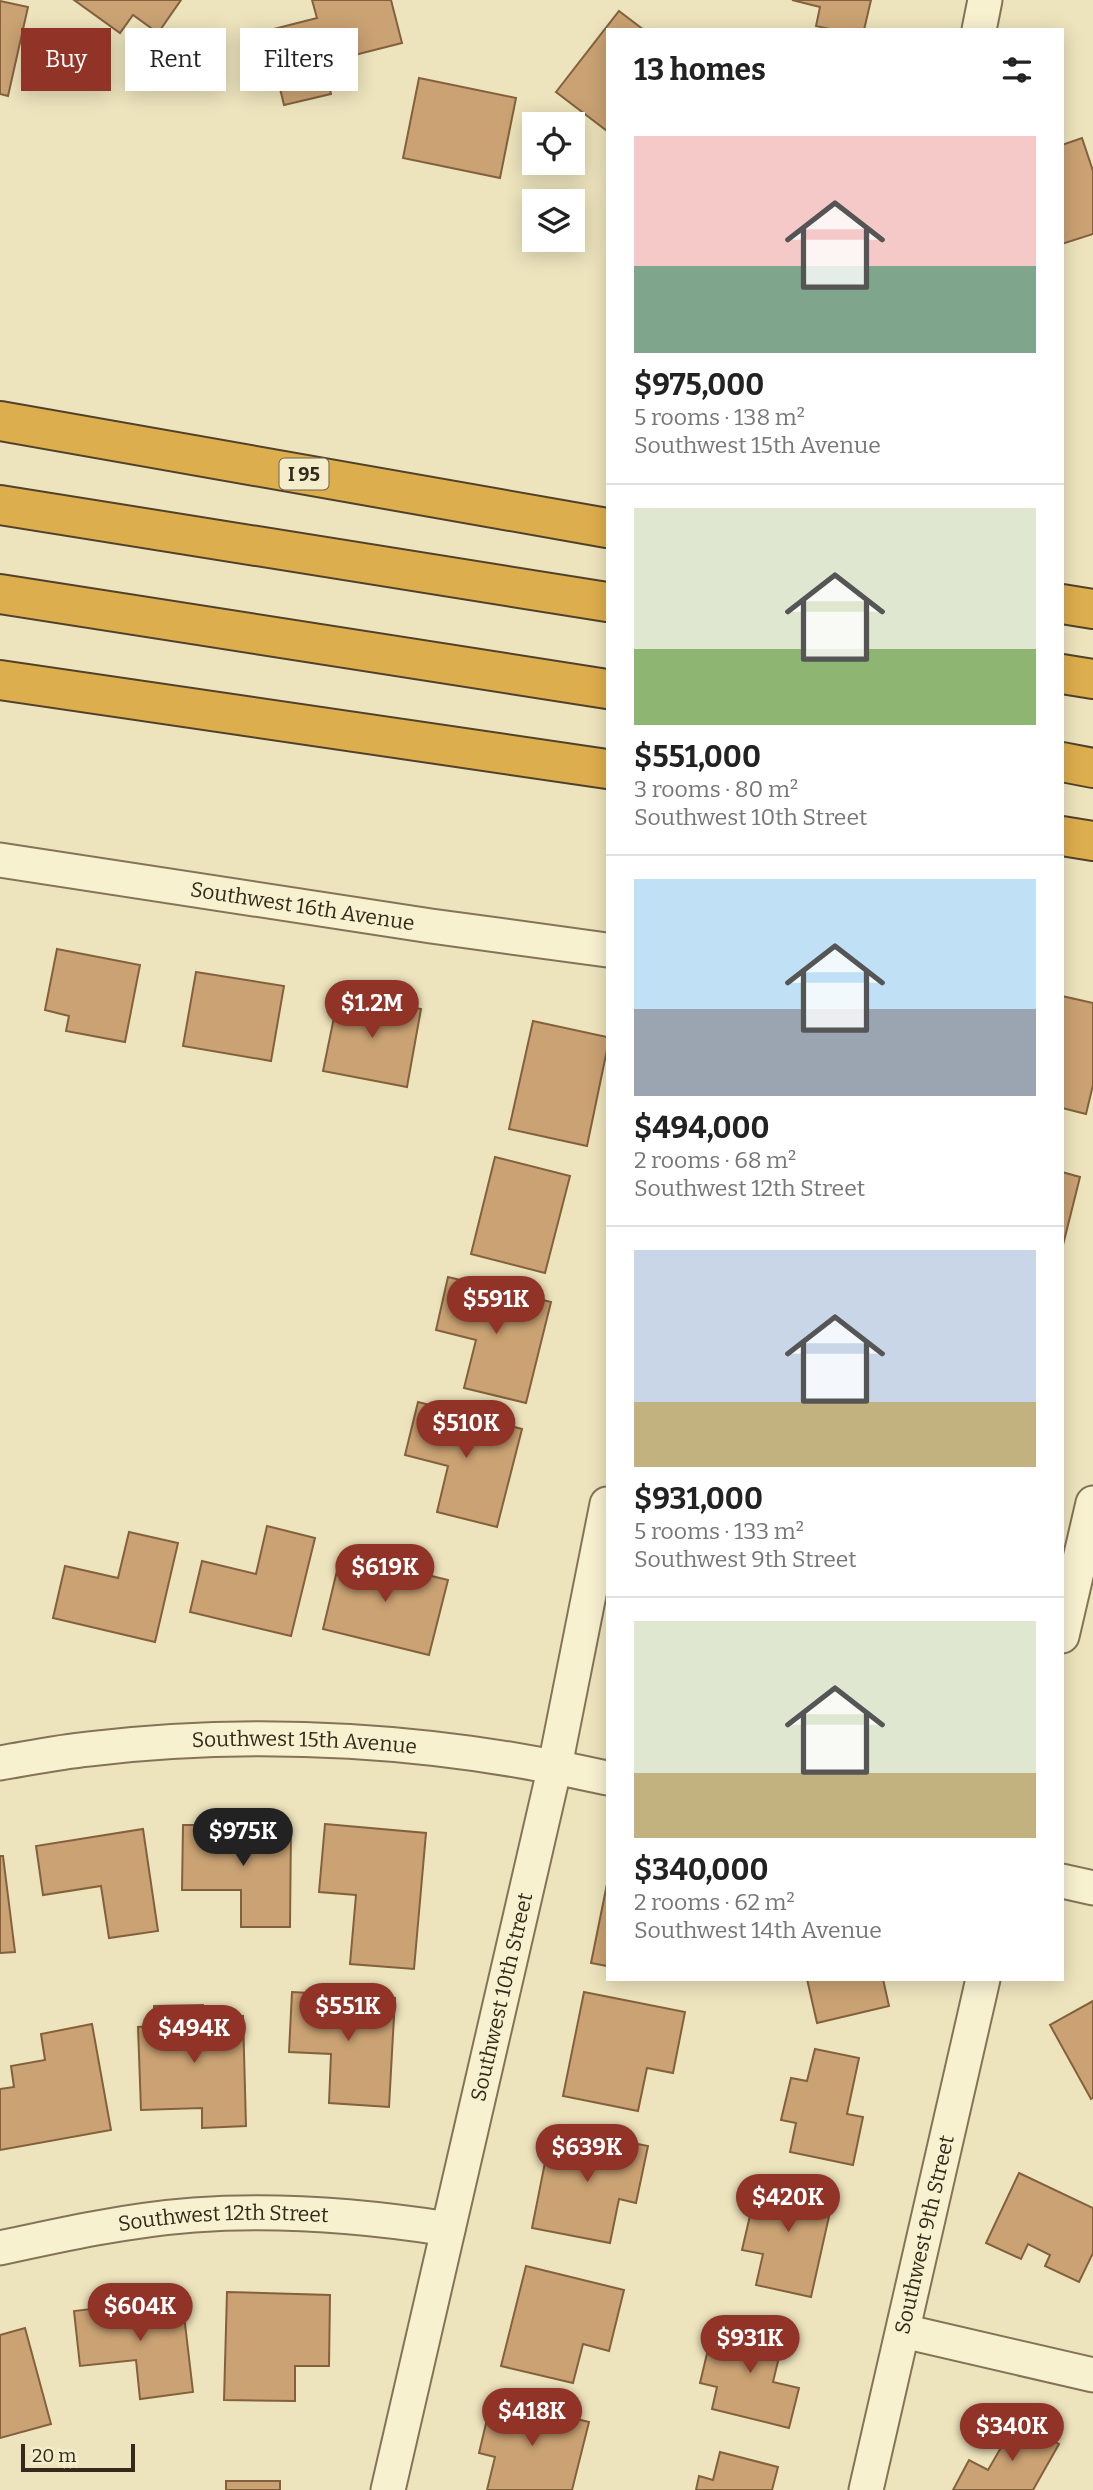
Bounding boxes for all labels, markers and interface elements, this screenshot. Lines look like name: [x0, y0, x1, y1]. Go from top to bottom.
chip: Buy: [21, 28, 111, 91]
chip: Rent: [125, 28, 226, 91]
chip: Filters: [240, 28, 358, 91]
icon: filters: [998, 51, 1036, 89]
text: 13 homes: [634, 52, 766, 88]
map controls: [522, 112, 585, 252]
button: locate: [522, 112, 585, 175]
icon: home: [772, 182, 898, 308]
button: layers: [522, 189, 585, 252]
text: $975,000: [634, 367, 764, 403]
text: 5 rooms · 138 m²: [634, 403, 805, 431]
text: Southwest 15th Avenue: [634, 431, 881, 459]
road number: I 95: [280, 458, 328, 489]
icon: home: [772, 554, 898, 680]
text: $551,000: [634, 739, 761, 775]
text: 3 rooms · 80 m²: [634, 775, 798, 803]
text: Southwest 10th Street: [634, 803, 867, 831]
street label: Southwest 16th Avenue: [189, 876, 416, 936]
icon: home: [772, 925, 898, 1051]
pin: $1.2M: [323, 981, 421, 1040]
text: $1.2M: [341, 989, 403, 1017]
text: $494,000: [634, 1110, 770, 1146]
text: 2 rooms · 68 m²: [634, 1146, 796, 1174]
text: Southwest 12th Street: [634, 1174, 865, 1202]
pin: $591K: [447, 1276, 545, 1336]
text: $591K: [463, 1285, 529, 1313]
icon: home: [772, 1296, 898, 1422]
pin: $510K: [417, 1400, 515, 1460]
text: $510K: [432, 1409, 500, 1437]
text: $931,000: [634, 1481, 763, 1517]
text: 5 rooms · 133 m²: [634, 1517, 804, 1545]
pin: $619K: [336, 1544, 434, 1604]
text: Southwest 9th Street: [634, 1545, 857, 1573]
text: $619K: [351, 1553, 419, 1581]
icon: home: [772, 1667, 898, 1793]
street label: Southwest 15th Avenue: [191, 1726, 418, 1760]
pin: $975K: [194, 1808, 292, 1868]
text: $975K: [209, 1817, 277, 1845]
text: $340,000: [634, 1852, 768, 1888]
text: 2 rooms · 62 m²: [634, 1888, 795, 1916]
street label: Southwest 10th Street: [465, 1890, 538, 2104]
text: Southwest 14th Avenue: [634, 1916, 882, 1944]
pin: $551K: [299, 1983, 397, 2043]
text: $551K: [315, 1992, 381, 2020]
pin: $494K: [145, 2006, 243, 2065]
text: $494K: [158, 2014, 230, 2042]
pin: $639K: [538, 2124, 636, 2184]
street label: Southwest 9th Street: [889, 2132, 960, 2337]
text: $639K: [552, 2133, 622, 2161]
pin: $420K: [739, 2174, 837, 2234]
text: $420K: [752, 2183, 824, 2211]
street label: Southwest 12th Street: [116, 2200, 330, 2237]
pin: $604K: [91, 2284, 189, 2343]
text: $604K: [104, 2292, 176, 2320]
pin: $931K: [701, 2316, 799, 2375]
text: $931K: [717, 2324, 783, 2352]
pin: $418K: [483, 2388, 581, 2448]
text: $418K: [498, 2397, 566, 2425]
pin: $340K: [963, 2404, 1061, 2463]
text: $340K: [976, 2412, 1048, 2440]
scale bar: [21, 2441, 135, 2473]
text: 20 m: [32, 2444, 76, 2467]

